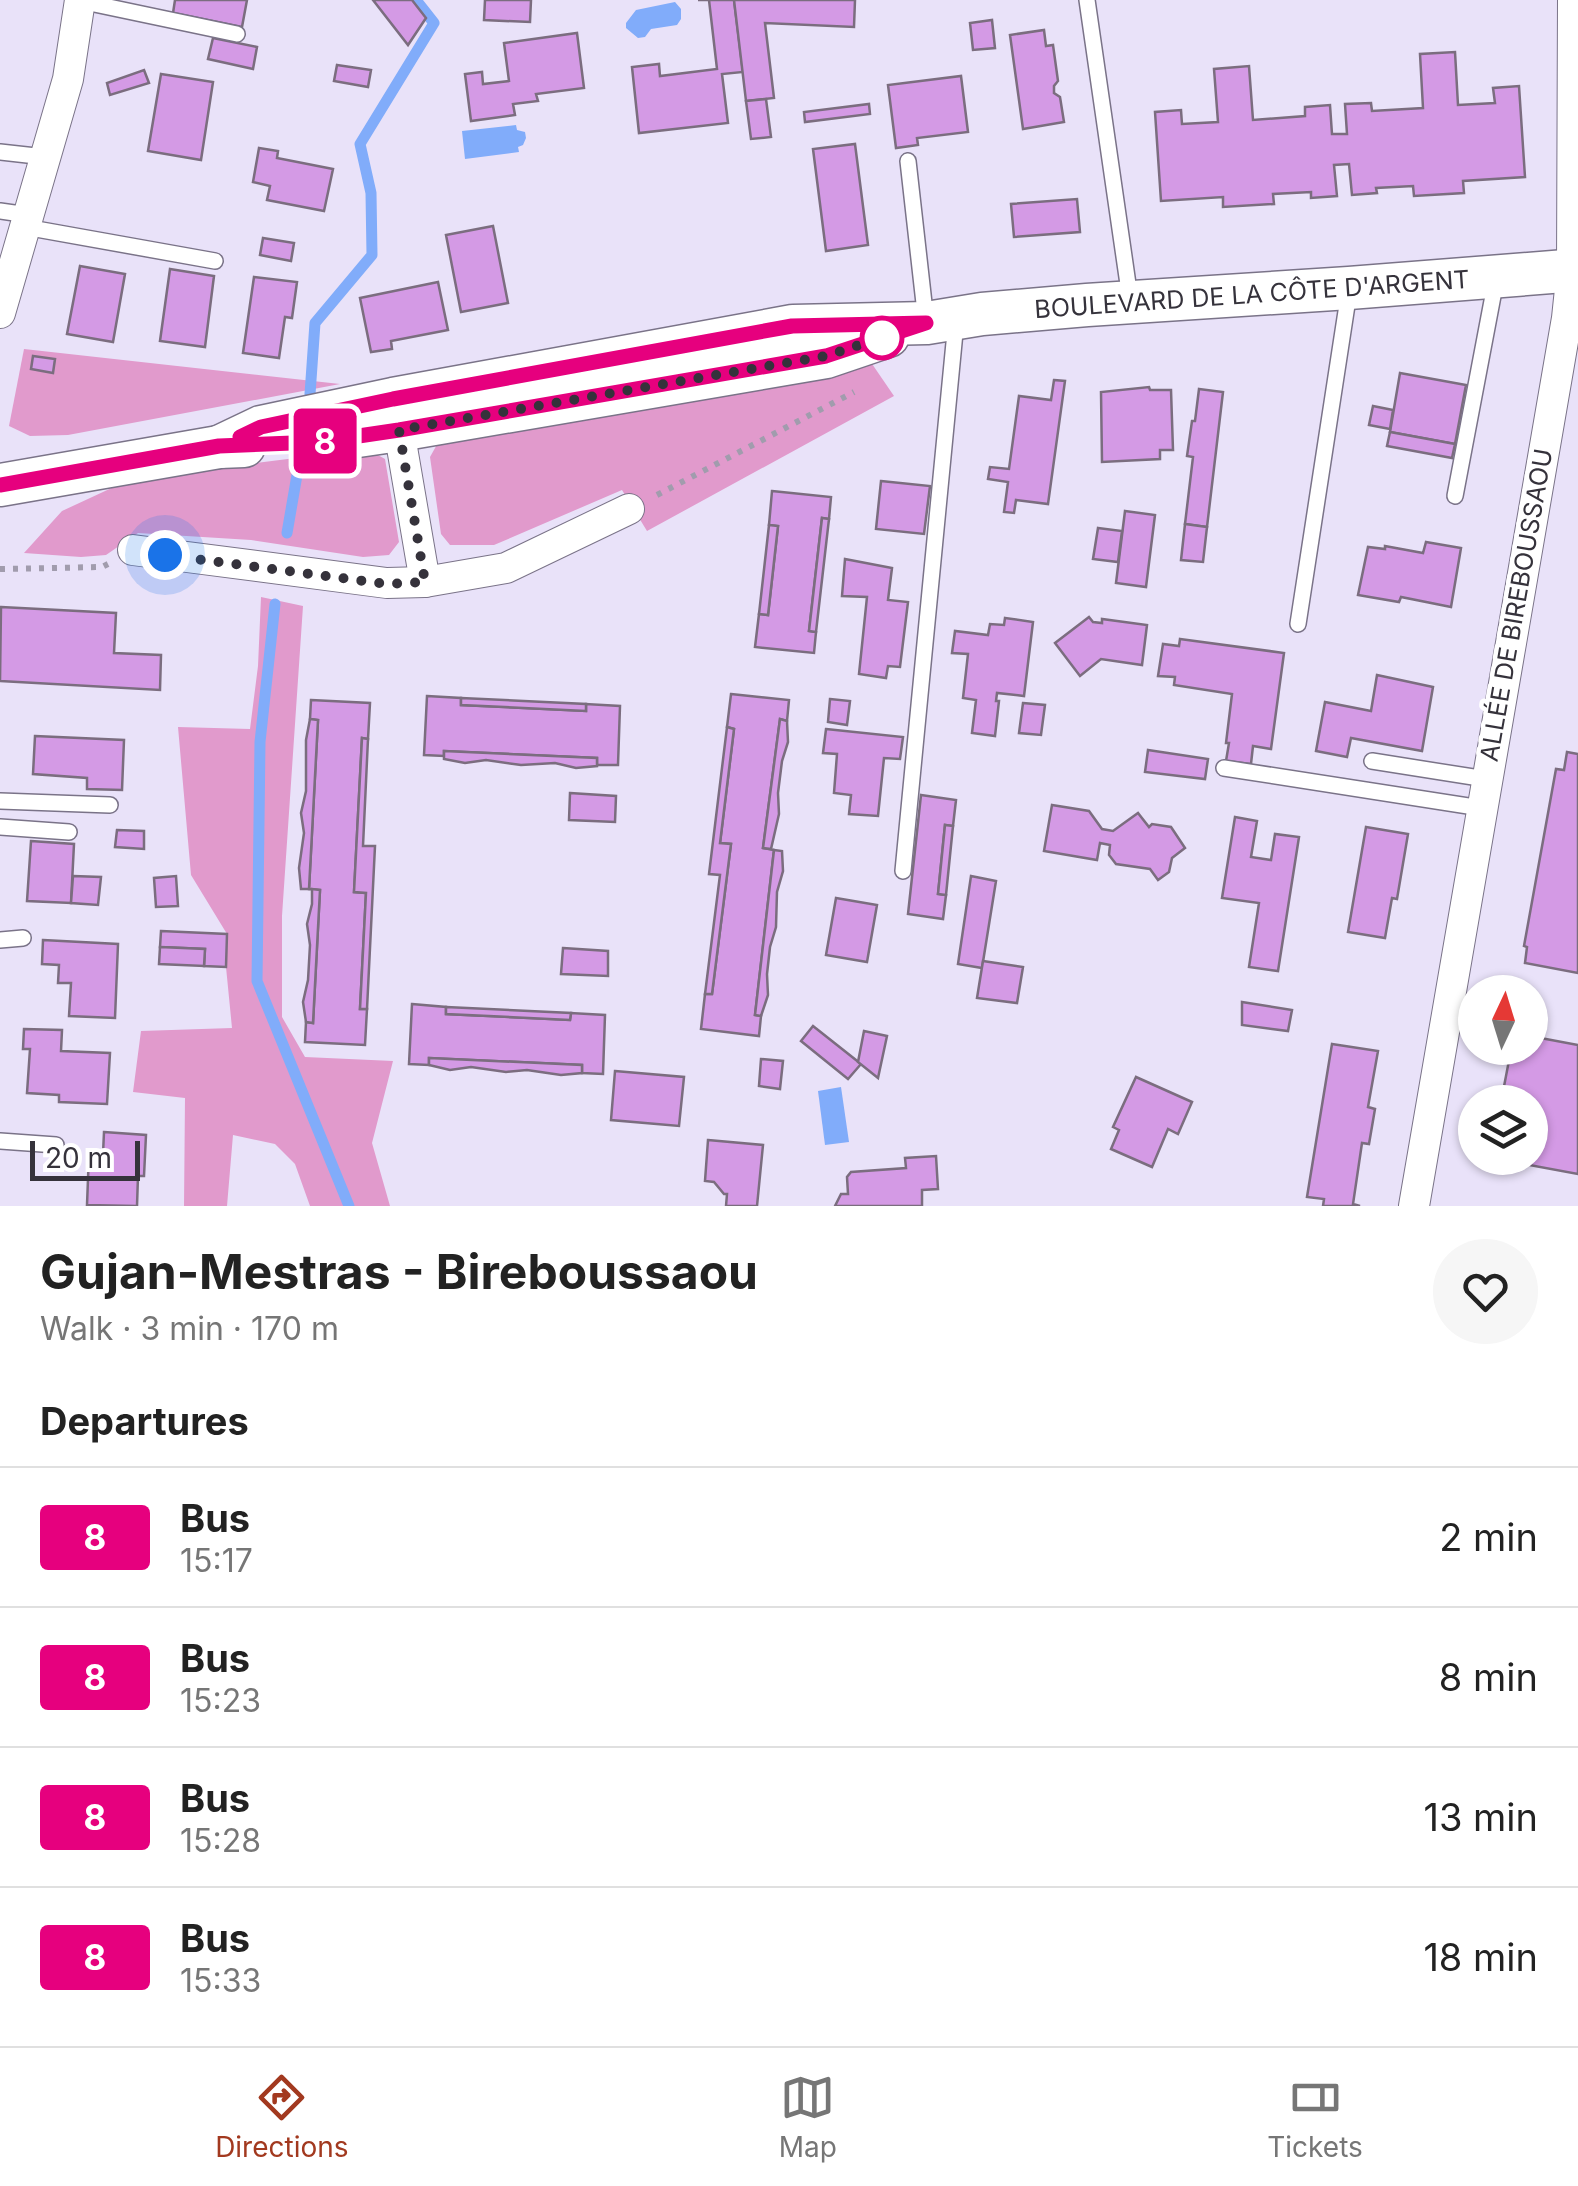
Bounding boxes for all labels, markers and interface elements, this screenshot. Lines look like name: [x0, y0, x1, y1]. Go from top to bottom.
street label: BOULEVARD DE LA CÔTE D'ARGENT: [1033, 264, 1471, 324]
unlabelled marker: [861, 317, 903, 359]
line badge: 8: [292, 408, 358, 474]
text: 8: [314, 420, 336, 462]
street label: ALLÉE DE BIREBOUSSAOU: [1473, 446, 1558, 764]
your location: [140, 530, 190, 580]
north arrow: [1458, 975, 1548, 1065]
map controls: [1458, 975, 1548, 1175]
button: layers: [1458, 1085, 1548, 1175]
scale bar: [30, 1136, 140, 1180]
text: 20 m: [45, 1141, 112, 1175]
button: heart: [1433, 1239, 1538, 1344]
text: Gujan-Mestras - Bireboussaou: [40, 1242, 758, 1301]
text: Walk · 3 min · 170 m: [40, 1309, 339, 1348]
text: Departures: [40, 1398, 249, 1444]
text: Bus: [180, 1495, 250, 1541]
text: 2 min: [1439, 1514, 1538, 1560]
text: 8: [84, 1516, 106, 1558]
text: 15:17: [180, 1541, 253, 1580]
text: Bus: [180, 1635, 250, 1681]
text: 8 min: [1439, 1654, 1538, 1700]
text: 8: [84, 1656, 106, 1698]
text: 15:23: [180, 1681, 261, 1720]
text: Bus: [180, 1775, 250, 1821]
text: 13 min: [1423, 1794, 1538, 1840]
text: 8: [84, 1796, 106, 1838]
text: 15:28: [180, 1821, 261, 1860]
text: Bus: [180, 1915, 250, 1961]
text: 18 min: [1423, 1934, 1538, 1980]
text: 8: [84, 1936, 106, 1978]
text: 15:33: [180, 1961, 261, 2000]
tab: Directions: [215, 2070, 349, 2164]
tab: Map: [779, 2070, 837, 2164]
tab: Tickets: [1267, 2070, 1363, 2164]

